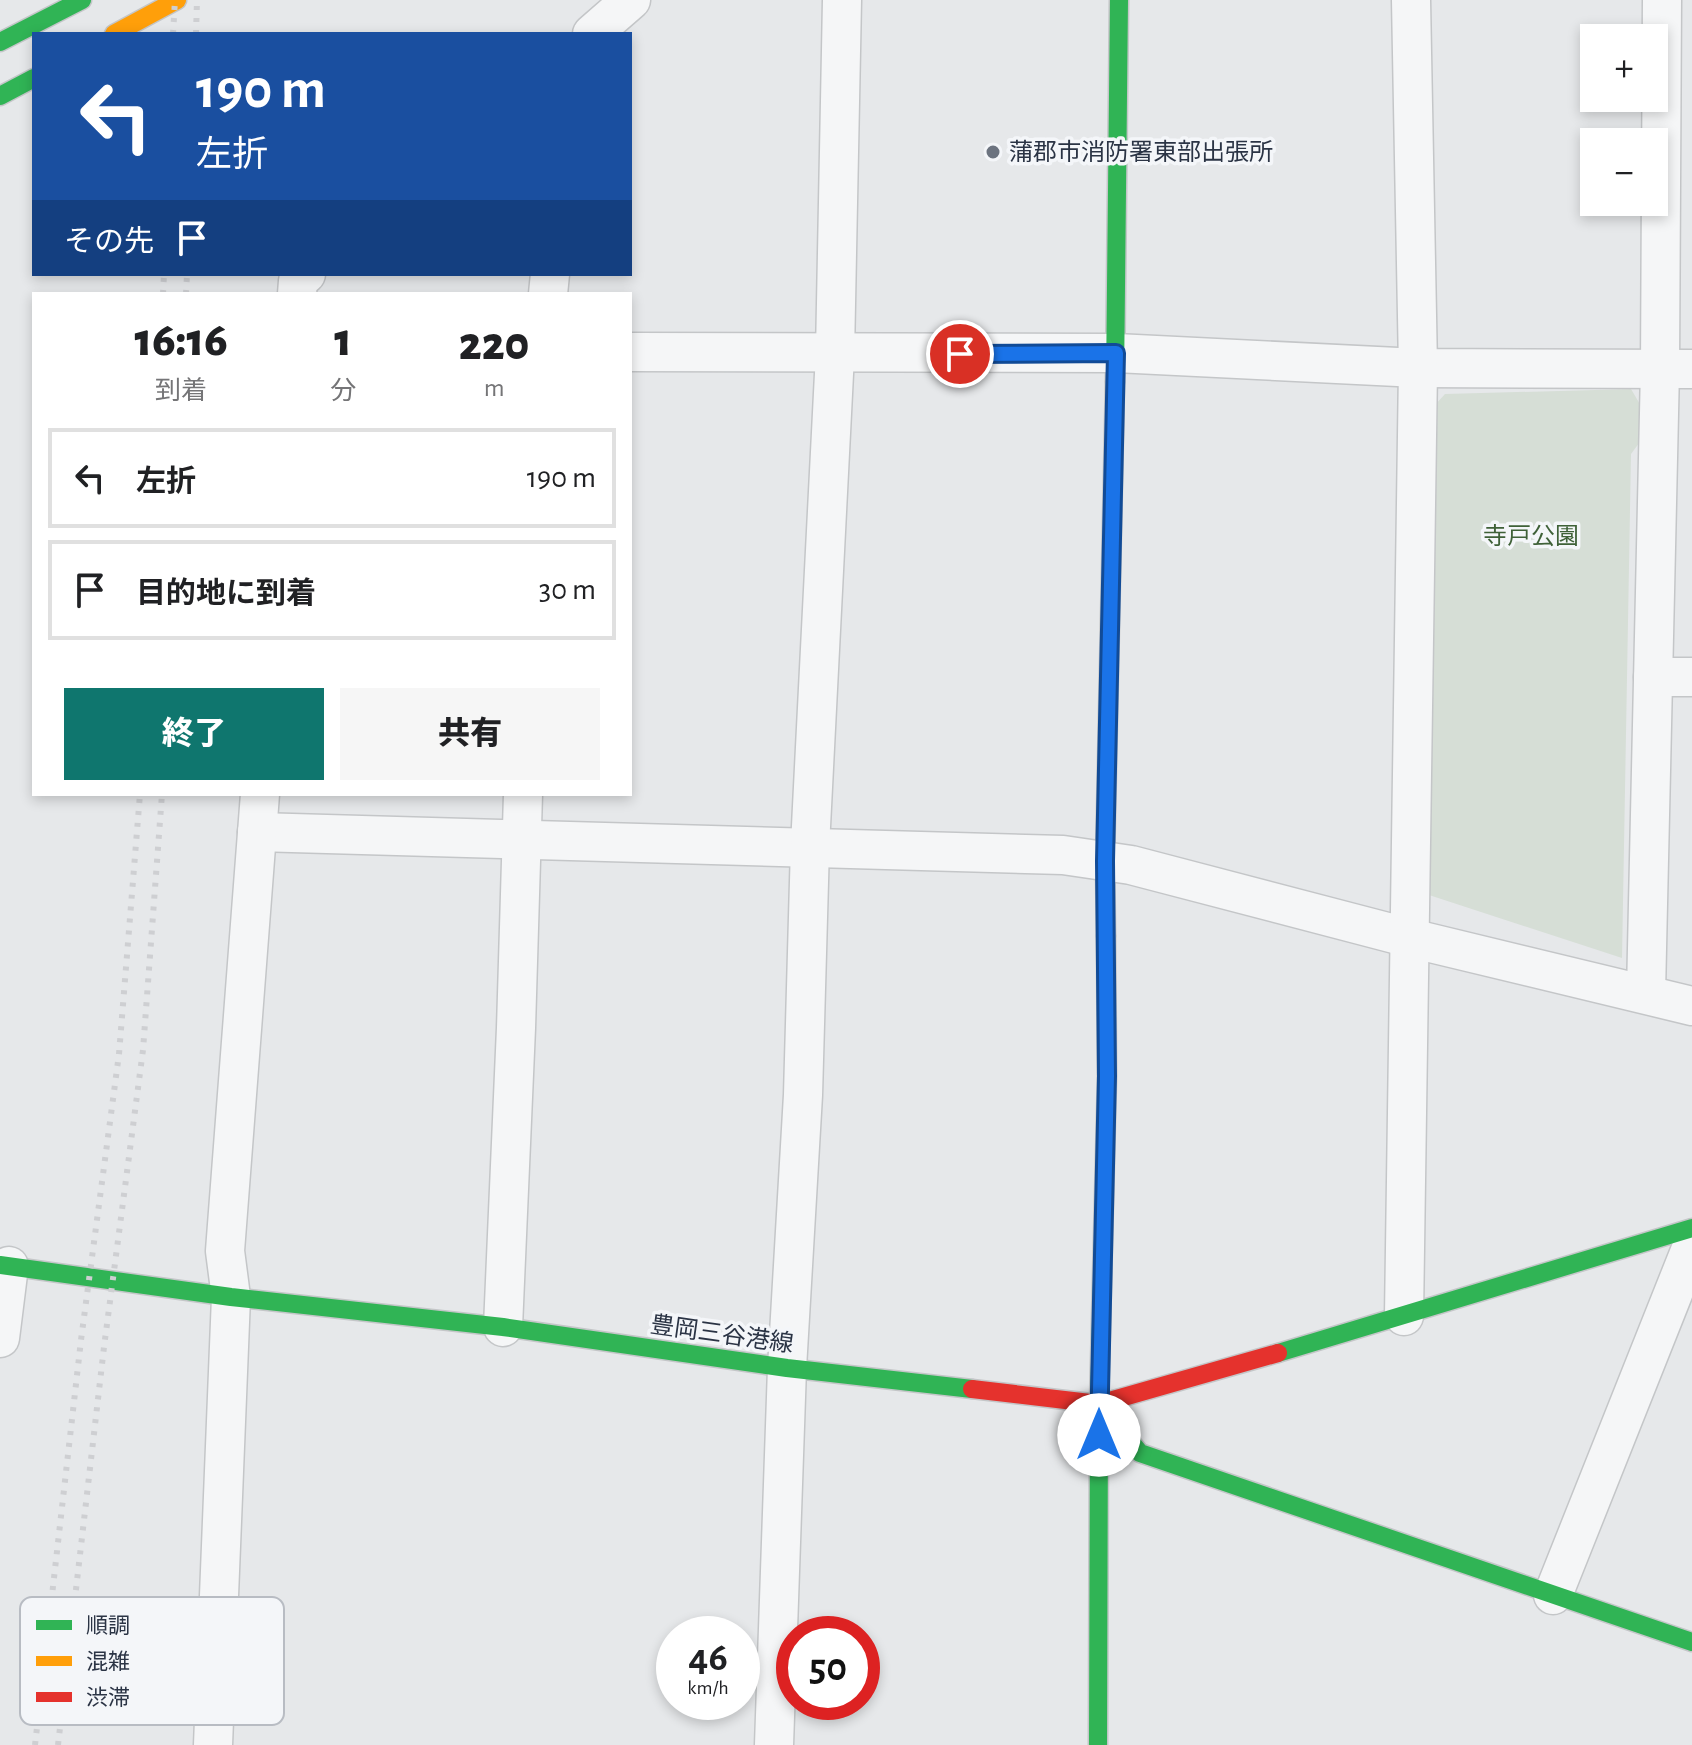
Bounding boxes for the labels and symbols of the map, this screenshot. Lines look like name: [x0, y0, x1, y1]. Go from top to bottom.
place label: 蒲郡市消防署東部出張所: [1009, 139, 1273, 165]
marker: 蒲郡市消防署東部出張所: [984, 143, 1002, 161]
pin: [926, 320, 994, 388]
park label: 寺戸公園: [1483, 524, 1579, 549]
street label: 豊岡三谷港線: [649, 1311, 795, 1357]
position arrow: [1057, 1393, 1141, 1477]
legend: [20, 1597, 284, 1725]
text: 順調: [86, 1615, 130, 1637]
speed limit sign: 50: [776, 1616, 880, 1720]
text: 混雑: [86, 1650, 130, 1673]
text: 渋滞: [86, 1686, 130, 1709]

